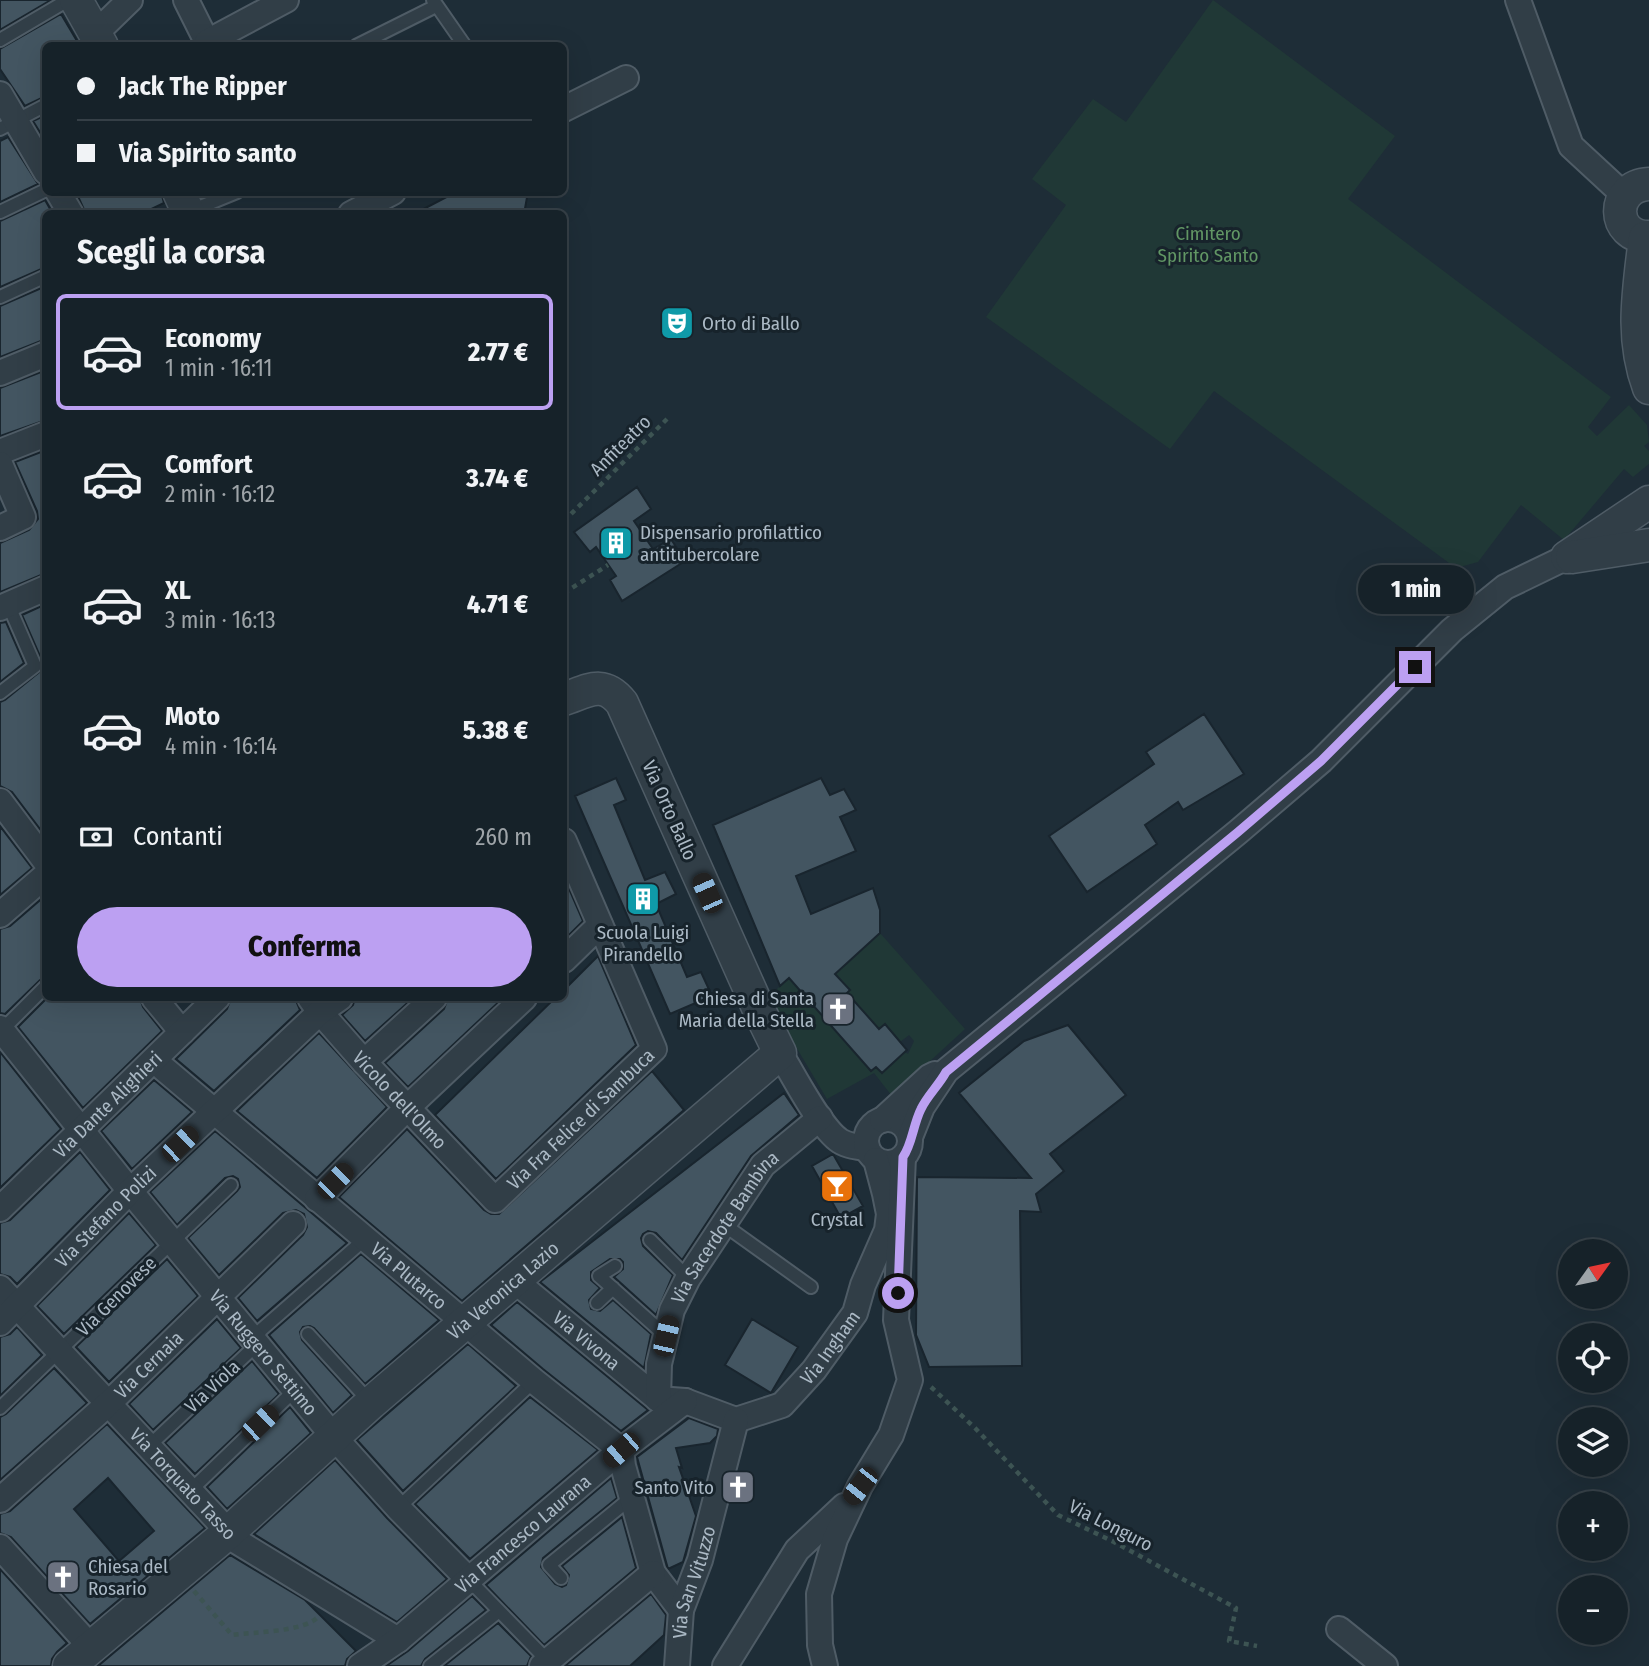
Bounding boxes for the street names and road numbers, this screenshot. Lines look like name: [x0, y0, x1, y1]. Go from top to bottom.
street label: Anfiteatro: [585, 410, 656, 481]
street label: Via Orto Ballo: [637, 757, 702, 864]
street label: Via Fra Felice di Sambuca: [502, 1044, 659, 1194]
street label: Vicolo dell'Olmo: [348, 1046, 451, 1154]
street label: Via Dante Alighieri: [49, 1047, 167, 1163]
street label: Via Sacerdote Bambina: [666, 1146, 783, 1307]
street label: Via Stefano Polizi: [50, 1161, 161, 1272]
street label: Via Plutarco: [366, 1237, 451, 1315]
street label: Via Veronica Lazio: [443, 1237, 564, 1345]
street label: Via Genovese: [72, 1252, 161, 1341]
street label: Via Ruggero Settimo: [204, 1285, 322, 1420]
street label: Via Vivona: [548, 1306, 625, 1375]
street label: Via Ingham: [796, 1306, 865, 1389]
street label: Via Cernaia: [110, 1326, 188, 1404]
street label: Via Viola: [180, 1355, 245, 1418]
street label: Via Torquato Tasso: [125, 1423, 241, 1545]
street label: Via Francesco Laurana: [451, 1470, 596, 1598]
street label: Via Longuro: [1065, 1495, 1157, 1556]
street label: Via San Vituzzo: [668, 1523, 720, 1639]

